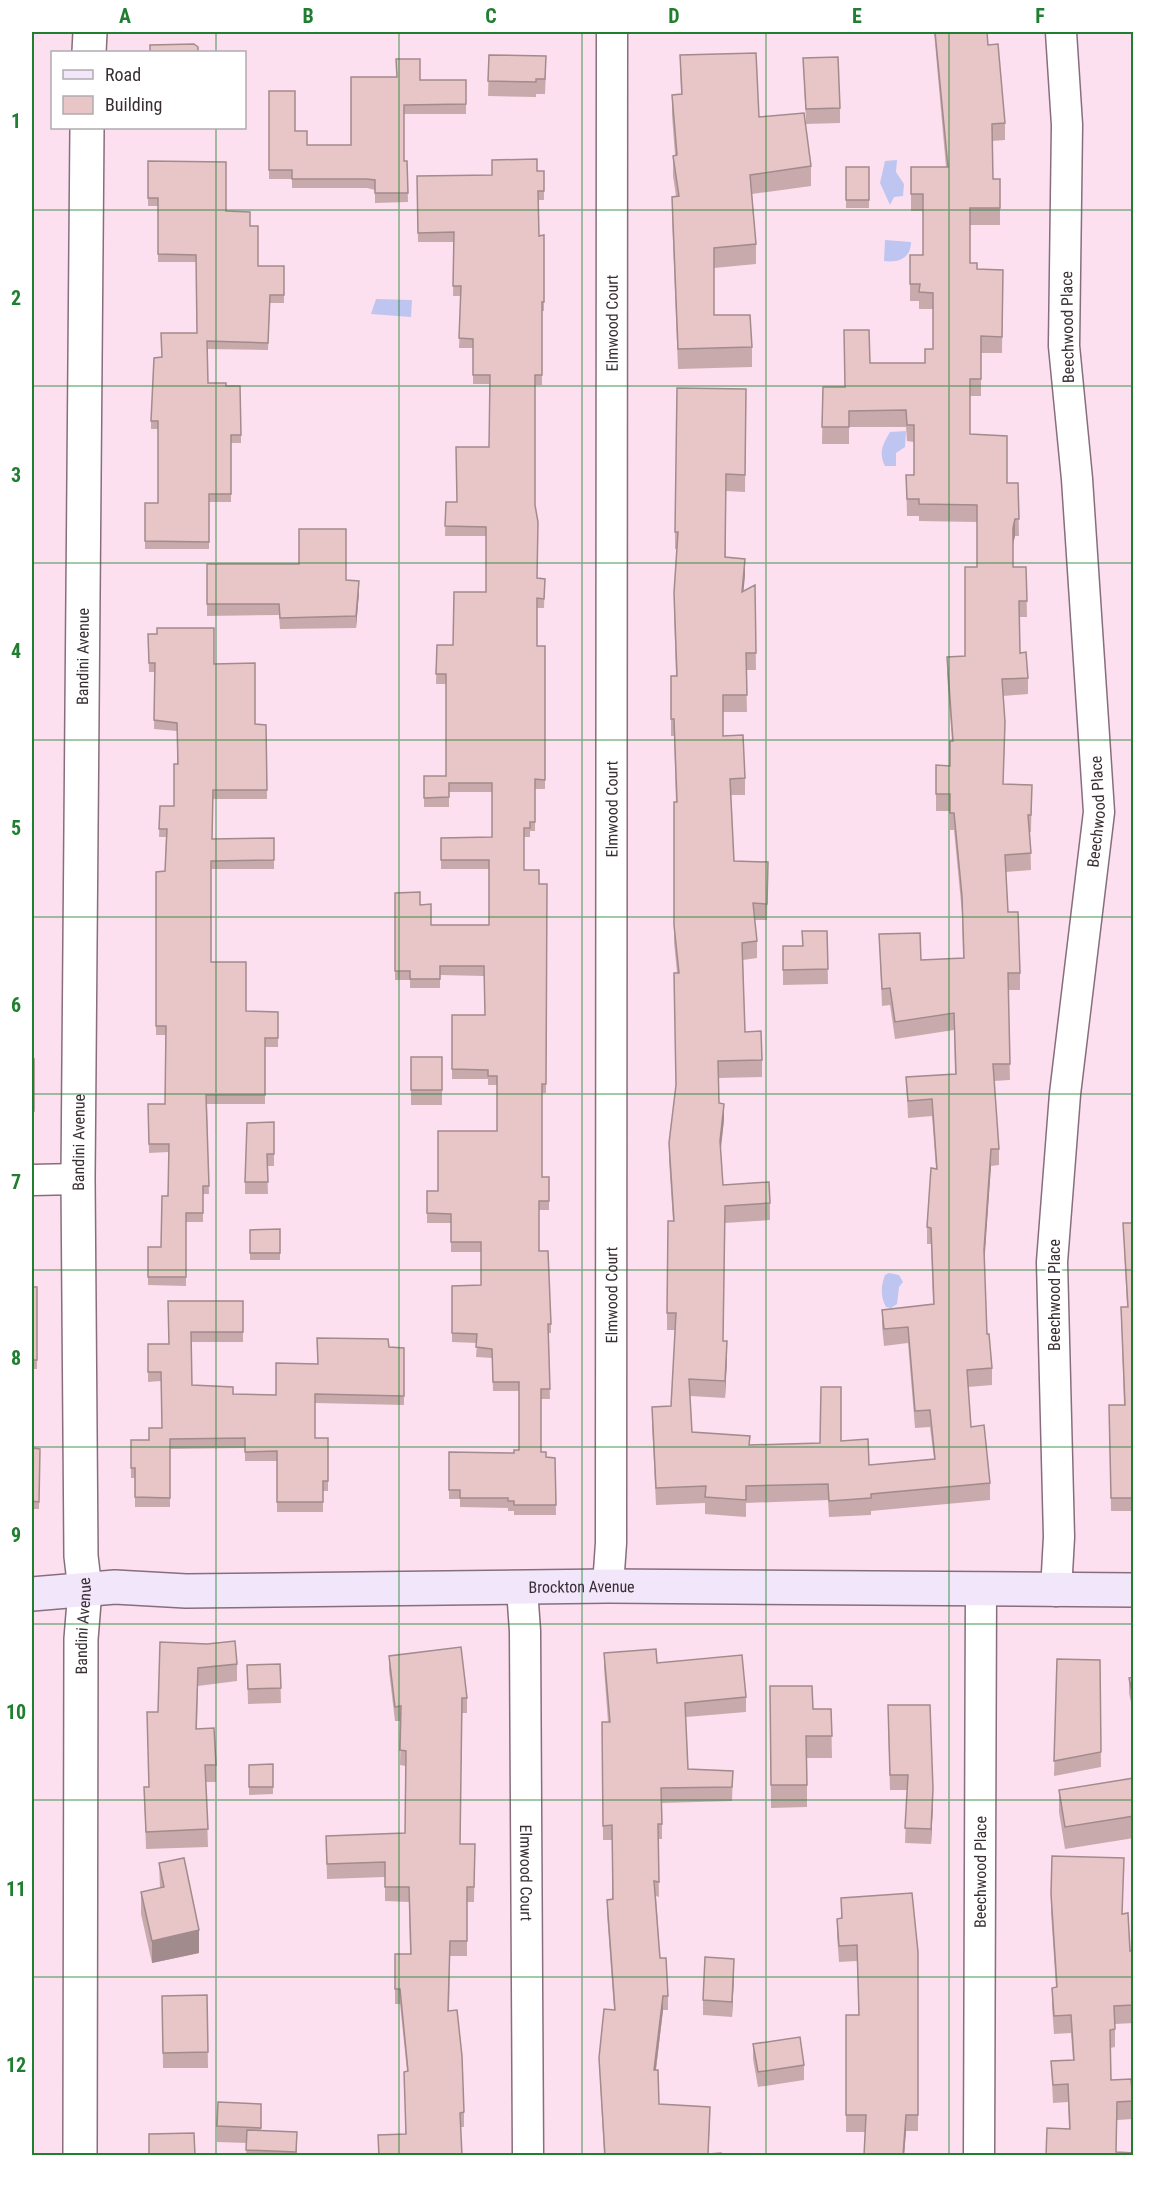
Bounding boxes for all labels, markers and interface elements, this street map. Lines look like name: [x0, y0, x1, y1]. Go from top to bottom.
text: A: [119, 4, 131, 28]
text: B: [302, 4, 314, 28]
text: C: [485, 4, 497, 28]
text: D: [668, 4, 680, 28]
text: E: [852, 4, 862, 28]
text: F: [1035, 4, 1045, 28]
legend: [51, 51, 246, 129]
text: Road: [105, 64, 141, 85]
text: Building: [105, 94, 162, 115]
text: 1: [11, 109, 21, 133]
street label: Beechwood Place: [1057, 271, 1078, 383]
street label: Elmwood Court: [603, 275, 622, 371]
text: 2: [11, 286, 21, 310]
text: 3: [11, 463, 21, 487]
street label: Bandini Avenue: [73, 608, 93, 705]
text: 4: [11, 639, 21, 663]
street label: Beechwood Place: [1083, 755, 1109, 869]
street label: Elmwood Court: [602, 761, 622, 857]
text: 5: [11, 816, 21, 840]
text: 6: [11, 993, 21, 1017]
street label: Bandini Avenue: [69, 1094, 89, 1191]
text: 7: [11, 1170, 21, 1194]
street label: Beechwood Place: [1045, 1239, 1064, 1351]
street label: Elmwood Court: [602, 1247, 621, 1343]
text: 8: [11, 1346, 21, 1370]
text: 9: [11, 1523, 21, 1547]
street label: Bandini Avenue: [72, 1577, 95, 1674]
street label: Brockton Avenue: [528, 1577, 635, 1597]
text: 10: [6, 1700, 26, 1724]
street label: Beechwood Place: [971, 1816, 990, 1928]
street label: Elmwood Court: [516, 1825, 536, 1922]
text: 11: [6, 1877, 26, 1901]
text: 12: [6, 2053, 26, 2077]

